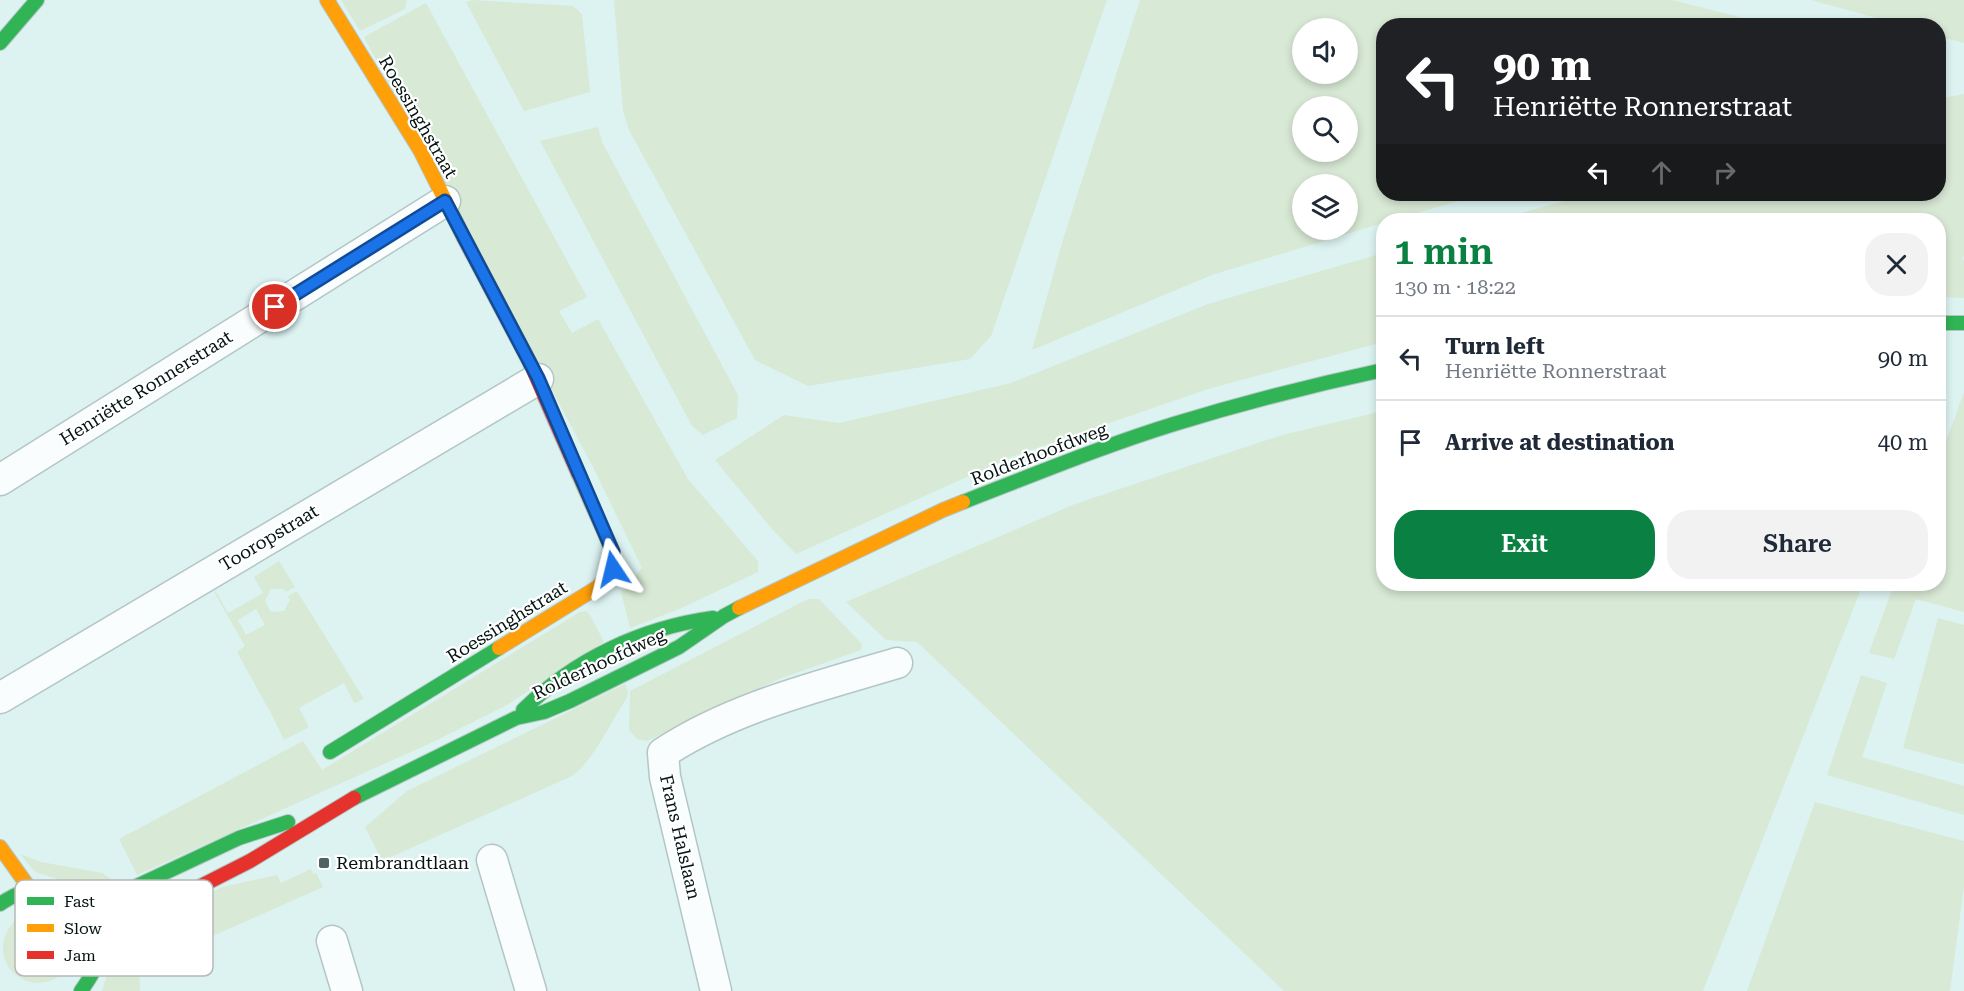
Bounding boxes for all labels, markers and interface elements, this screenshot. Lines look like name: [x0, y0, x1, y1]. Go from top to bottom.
map controls: [1292, 18, 1358, 240]
button: sound: [1292, 18, 1358, 84]
text: 90 m: [1493, 41, 1591, 90]
icon: left: [1394, 42, 1472, 120]
street label: Roessinghstraat: [375, 52, 462, 182]
text: Henriëtte Ronnerstraat: [1493, 91, 1792, 123]
button: search: [1292, 96, 1358, 162]
icon: left: [1582, 156, 1615, 189]
icon: ahead: [1645, 156, 1678, 189]
icon: right: [1708, 156, 1741, 189]
button: layers: [1292, 174, 1358, 240]
text: 1 min: [1394, 231, 1493, 273]
button: close: [1865, 233, 1928, 296]
text: 130 m · 18:22: [1394, 275, 1516, 299]
pin: [249, 281, 300, 332]
icon: arrive: [258, 290, 291, 323]
street label: Henriëtte Ronnerstraat: [56, 326, 236, 449]
text: Turn left: [1445, 334, 1545, 359]
icon: left: [1394, 342, 1427, 375]
text: 90 m: [1878, 346, 1928, 371]
text: Henriëtte Ronnerstraat: [1445, 359, 1666, 383]
street label: Rolderhoofdweg: [968, 418, 1111, 489]
icon: arrive: [1394, 426, 1427, 459]
text: Arrive at destination: [1445, 430, 1674, 455]
text: 40 m: [1878, 430, 1928, 455]
street label: Tooropstraat: [216, 500, 322, 575]
button: Exit: [1394, 510, 1655, 579]
button: Share: [1667, 510, 1928, 579]
position arrow: [581, 537, 645, 601]
street label: Roessinghstraat: [443, 576, 571, 667]
street label: Rolderhoofdweg: [529, 623, 669, 704]
street label: Frans Halslaan: [656, 772, 705, 902]
place label: Rembrandtlaan: [336, 852, 470, 873]
marker: Rembrandtlaan: [317, 856, 331, 870]
legend: [15, 880, 213, 976]
text: Fast: [64, 892, 95, 911]
text: Slow: [64, 919, 102, 938]
text: Jam: [64, 946, 96, 965]

